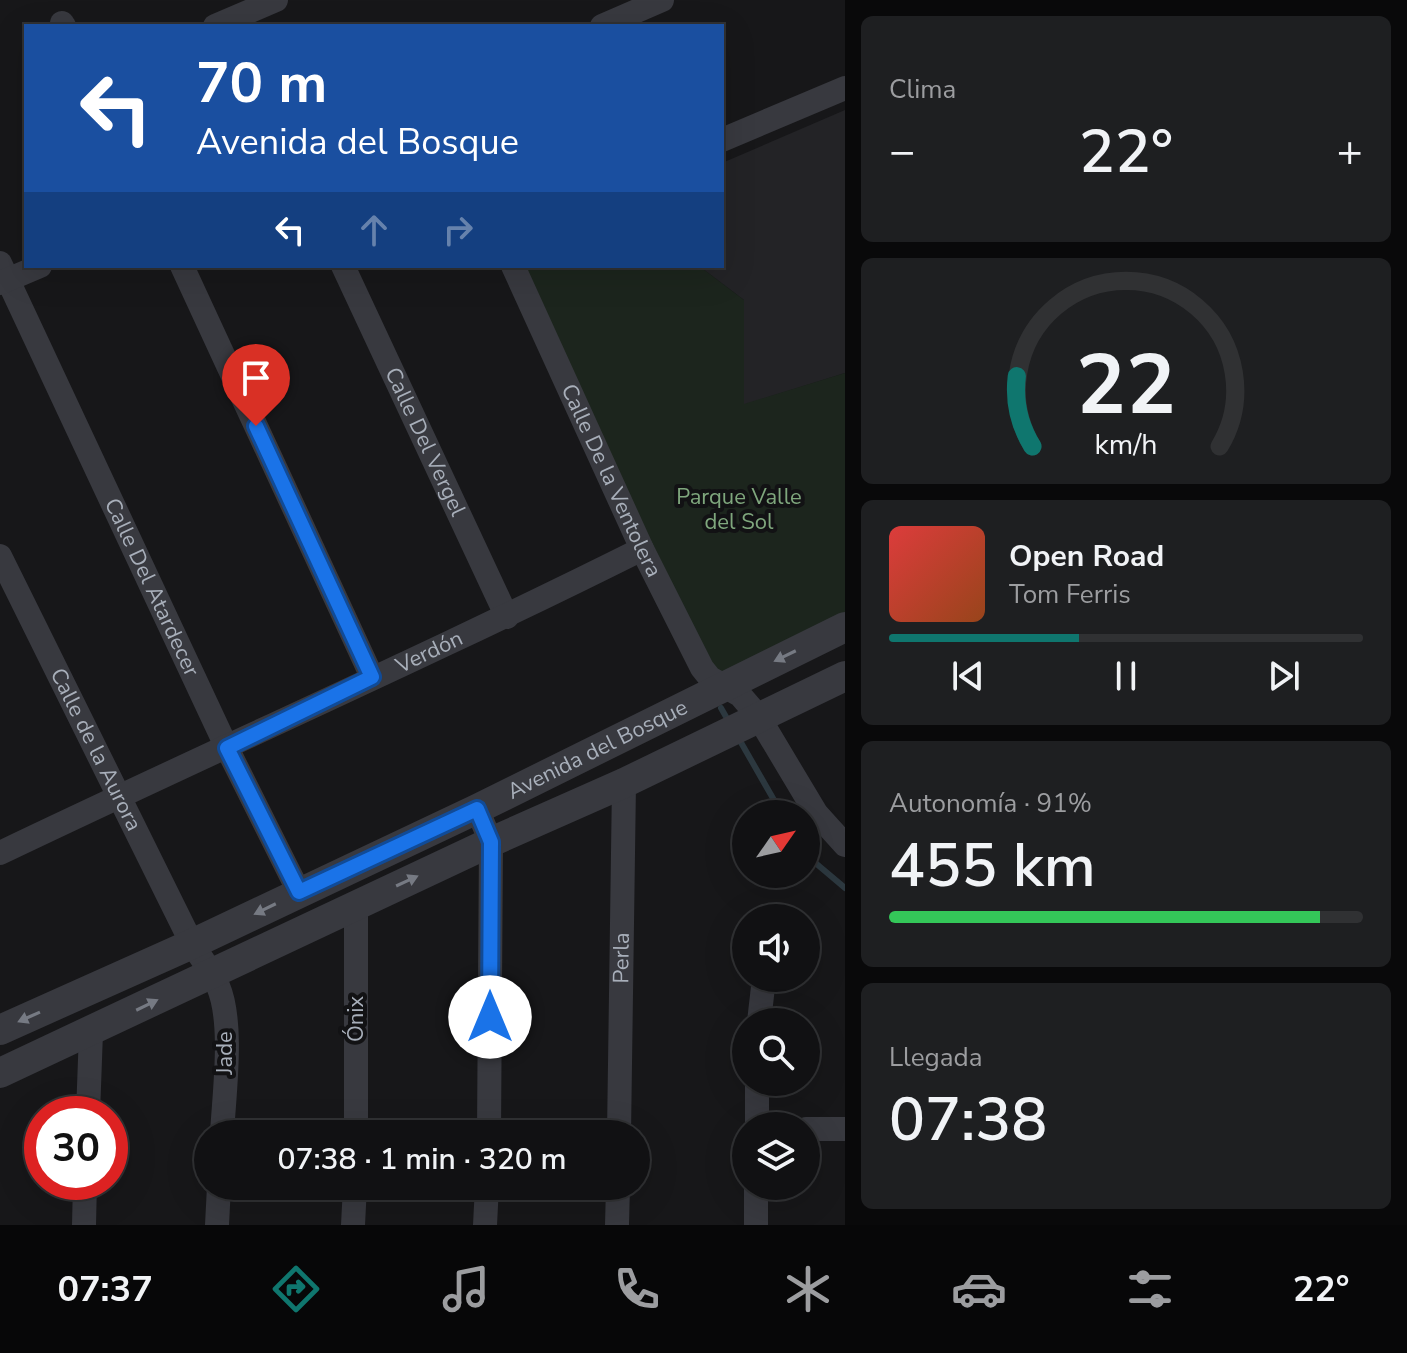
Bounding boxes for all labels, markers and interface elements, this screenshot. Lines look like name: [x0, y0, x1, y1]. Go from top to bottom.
text: 70 m: [196, 45, 327, 122]
icon: left: [64, 56, 168, 160]
text: Clima: [889, 72, 956, 107]
text: 22°: [1079, 111, 1173, 193]
text: Avenida del Bosque: [196, 118, 519, 167]
text: −: [889, 122, 915, 182]
text: +: [1337, 122, 1363, 182]
icon: left: [268, 208, 312, 252]
icon: ahead: [352, 208, 396, 252]
icon: right: [436, 208, 480, 252]
text: 22: [1076, 328, 1176, 441]
pin: [222, 344, 290, 426]
icon: arrive: [234, 356, 278, 400]
street label: Calle Del Vergel: [377, 362, 473, 522]
street label: Calle De la Ventolera: [554, 379, 669, 582]
text: km/h: [1095, 425, 1157, 464]
park label: Parque Valle del Sol: [676, 482, 802, 537]
street label: Calle Del Atardecer: [97, 493, 206, 681]
text: Open Road: [1009, 536, 1164, 577]
text: Tom Ferris: [1009, 577, 1131, 612]
street label: Verdón: [390, 623, 468, 681]
one-way arrow: [774, 649, 797, 663]
icon: previous: [946, 654, 990, 698]
icon: pause: [1104, 654, 1148, 698]
icon: next: [1262, 654, 1306, 698]
street label: Calle de la Aurora: [43, 663, 149, 836]
street label: Avenida del Bosque: [502, 692, 692, 807]
text: Autonomía · 91%: [889, 786, 1092, 821]
north arrow: [732, 800, 820, 888]
map controls: [732, 800, 820, 1200]
text: 455 km: [889, 825, 1096, 907]
one-way arrow: [395, 874, 419, 888]
one-way arrow: [253, 902, 276, 916]
button: sound: [732, 904, 820, 992]
street label: Perla: [606, 932, 637, 984]
position arrow: [448, 975, 532, 1059]
street label: Ónix: [341, 996, 371, 1042]
one-way arrow: [135, 998, 159, 1012]
button: search: [732, 1008, 820, 1096]
one-way arrow: [17, 1011, 40, 1024]
street label: Jade: [210, 1031, 240, 1076]
text: Llegada: [889, 1040, 982, 1075]
text: 07:38: [889, 1079, 1047, 1161]
speed limit sign: 30: [24, 1096, 128, 1200]
button: layers: [732, 1112, 820, 1200]
text: 07:38 · 1 min · 320 m: [277, 1139, 567, 1180]
icon: directions: [268, 1261, 324, 1317]
icon: music: [438, 1261, 494, 1317]
icon: phone: [609, 1261, 665, 1317]
icon: climate: [780, 1261, 836, 1317]
icon: car: [951, 1261, 1007, 1317]
icon: filters: [1122, 1261, 1178, 1317]
text: 07:37: [57, 1265, 153, 1314]
text: 22°: [1293, 1265, 1350, 1314]

